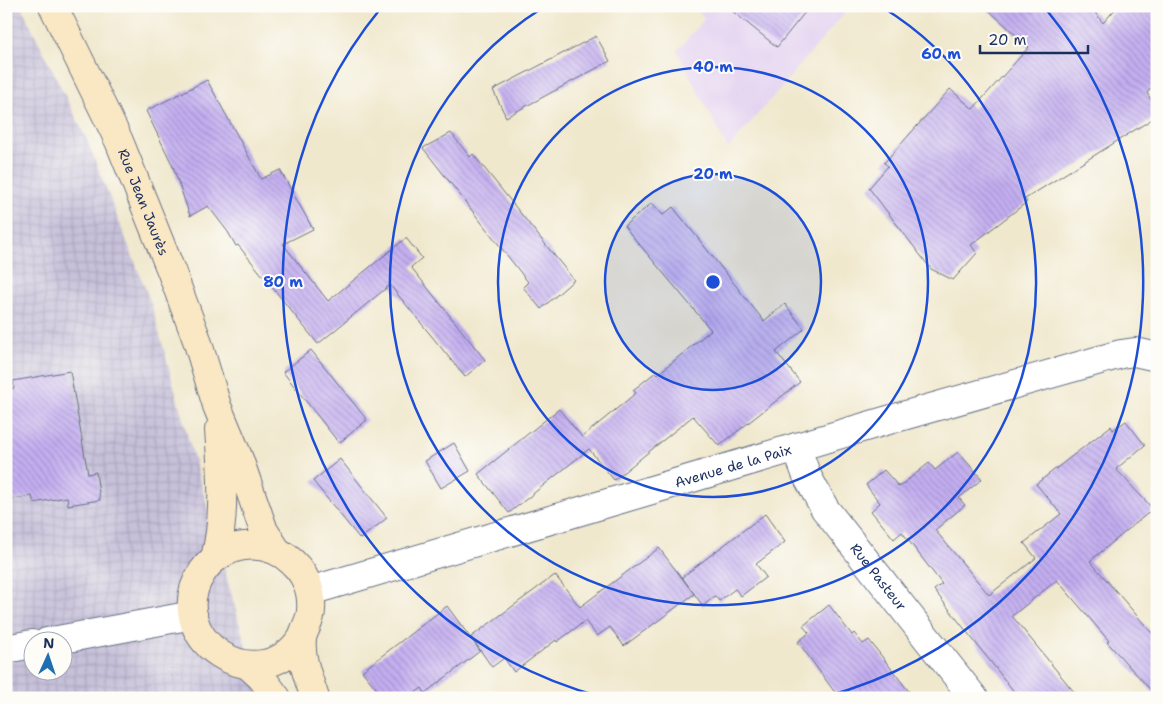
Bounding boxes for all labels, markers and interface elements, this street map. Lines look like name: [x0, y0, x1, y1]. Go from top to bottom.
scale bar: [980, 22, 1088, 54]
text: 20 m: [988, 30, 1027, 50]
text: 60 m: [921, 44, 961, 64]
text: 40 m: [693, 57, 733, 77]
street label: Rue Jean Jaurès: [114, 146, 173, 258]
text: 20 m: [693, 164, 733, 184]
text: 80 m: [263, 272, 303, 292]
centre of rings: [704, 273, 722, 291]
street label: Avenue de la Paix: [672, 440, 793, 492]
street label: Rue Pasteur: [846, 539, 911, 614]
north arrow: [22, 632, 72, 682]
text: N: [43, 634, 55, 652]

